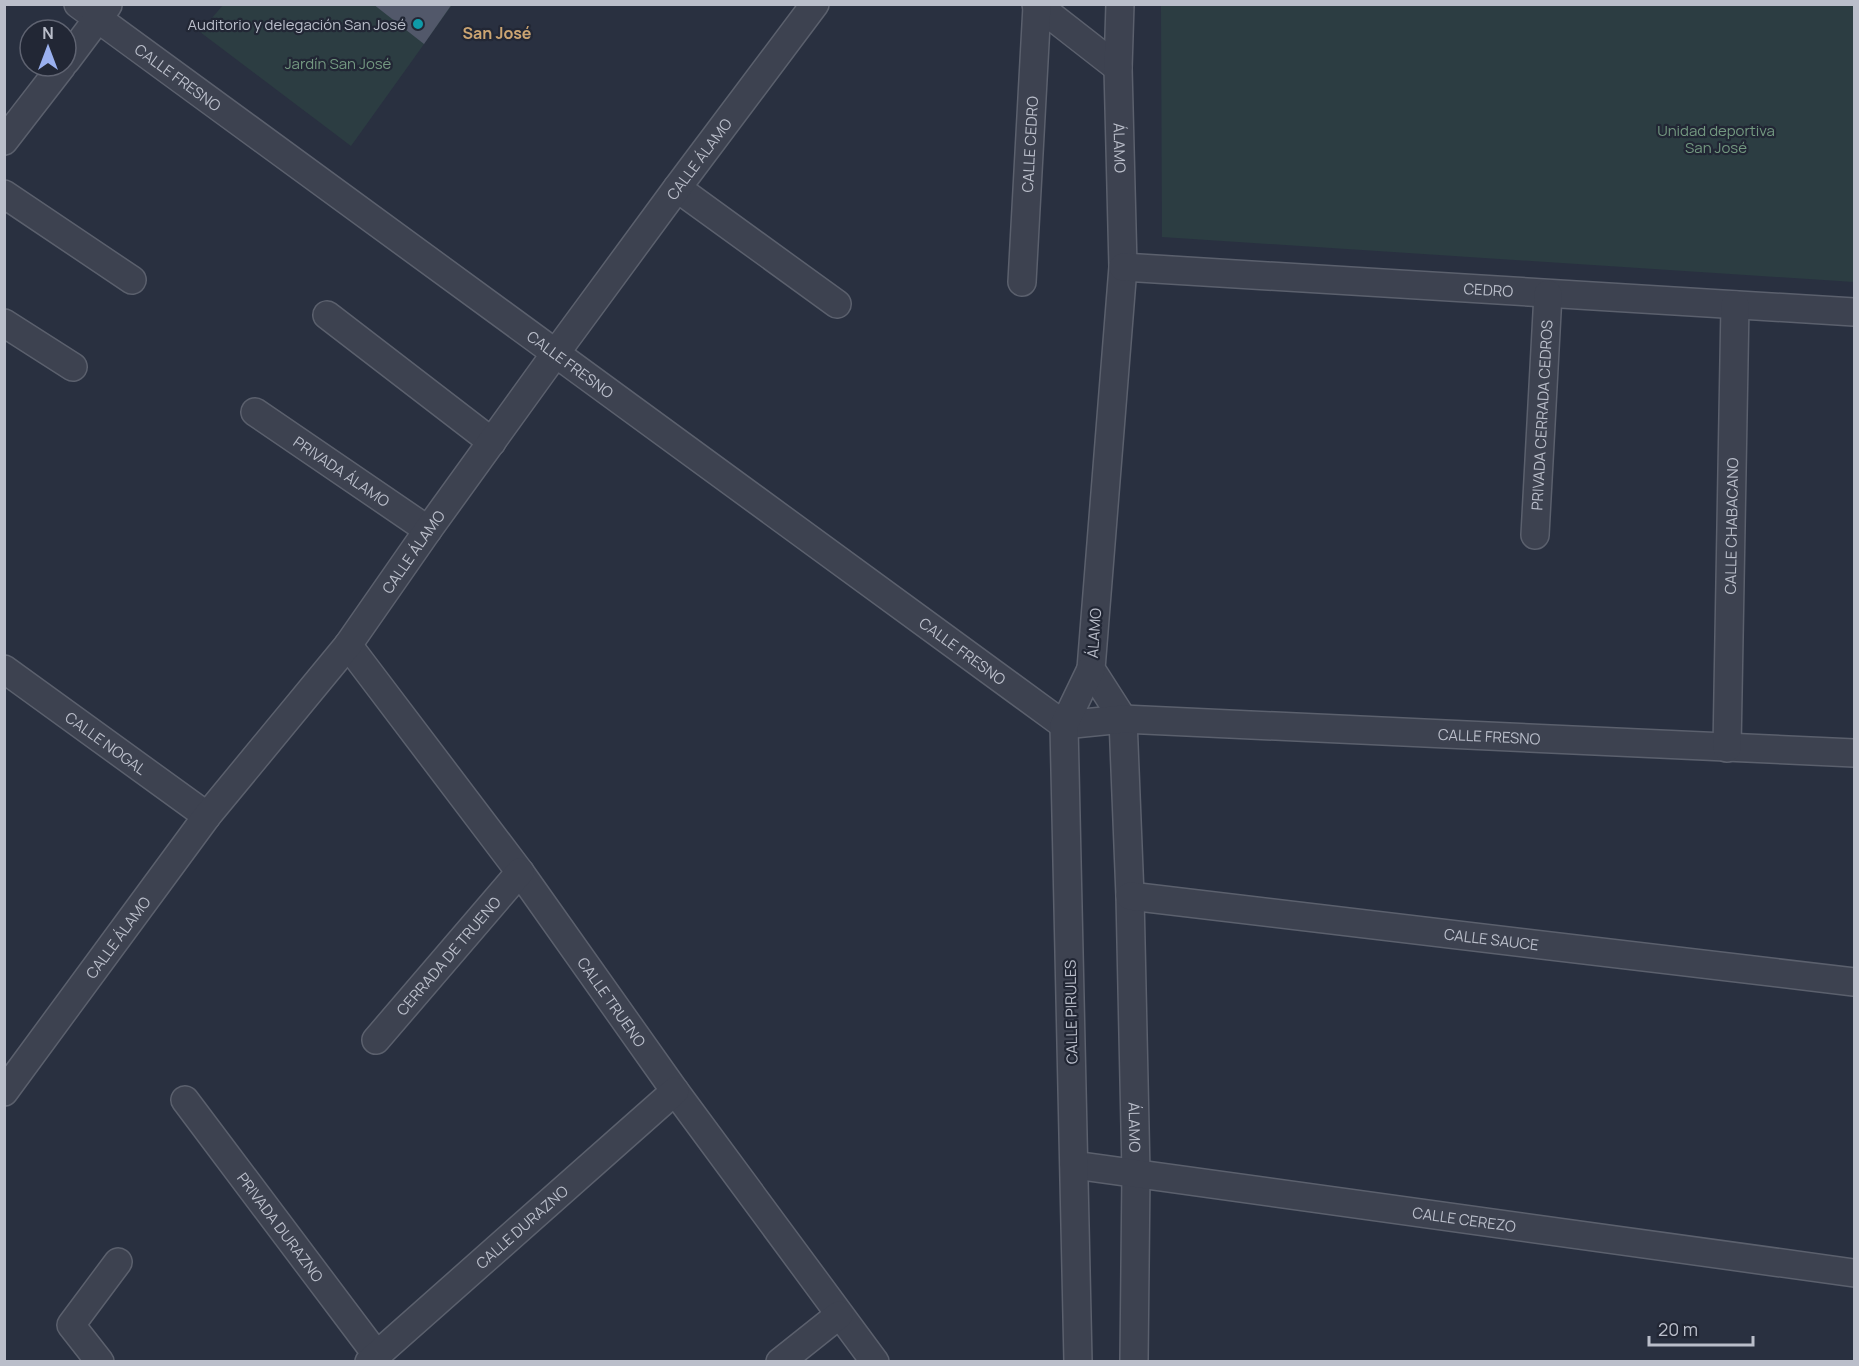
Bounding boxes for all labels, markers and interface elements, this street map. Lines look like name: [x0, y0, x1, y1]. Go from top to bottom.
place label: Auditorio y delegación San José: [188, 14, 406, 35]
marker: Auditorio y delegación San José: [411, 17, 425, 31]
north arrow: [18, 18, 78, 78]
text: N: [42, 22, 54, 44]
district label: San José: [463, 22, 532, 44]
street label: CALLE FRESNO: [131, 38, 226, 116]
park label: Jardín San José: [285, 53, 392, 74]
street label: CALLE CEDRO: [1016, 95, 1043, 193]
street label: CALLE ÁLAMO: [661, 113, 737, 204]
park label: Unidad deportiva San José: [1657, 120, 1775, 158]
street label: ÁLAMO: [1109, 123, 1131, 173]
street label: CEDRO: [1463, 277, 1514, 302]
street label: PRIVADA CERRADA CEDROS: [1526, 319, 1557, 511]
street label: CALLE FRESNO: [523, 325, 618, 403]
street label: PRIVADA ÁLAMO: [290, 431, 394, 511]
street label: CALLE CHABACANO: [1719, 457, 1743, 595]
street label: CALLE ÁLAMO: [377, 506, 450, 597]
street label: ÁLAMO: [1082, 607, 1106, 659]
street label: CALLE FRESNO: [915, 612, 1010, 690]
street label: CALLE NOGAL: [61, 706, 151, 780]
street label: CALLE FRESNO: [1438, 723, 1541, 749]
street label: CALLE ÁLAMO: [81, 892, 155, 983]
street label: CERRADA DE TRUENO: [391, 892, 505, 1020]
street label: CALLE SAUCE: [1443, 923, 1540, 955]
street label: CALLE TRUENO: [573, 953, 651, 1051]
street label: CALLE PIRULES: [1060, 960, 1082, 1064]
street label: ÁLAMO: [1124, 1102, 1146, 1153]
street label: PRIVADA DURAZNO: [233, 1168, 329, 1286]
street label: CALLE DURAZNO: [471, 1180, 573, 1273]
street label: CALLE CEREZO: [1411, 1201, 1517, 1237]
scale bar: [1649, 1309, 1752, 1347]
text: 20 m: [1658, 1317, 1698, 1341]

